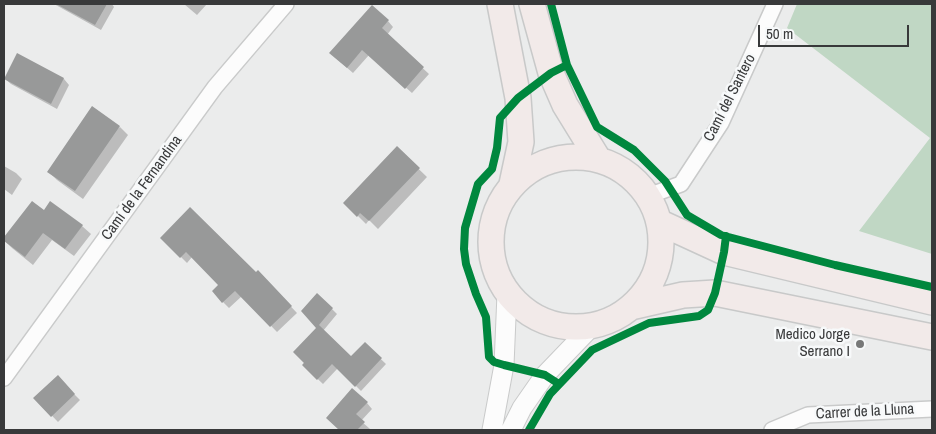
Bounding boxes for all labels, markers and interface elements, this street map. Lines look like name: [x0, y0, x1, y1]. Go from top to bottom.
scale bar: [761, 15, 912, 47]
text: 50 m: [766, 23, 793, 44]
street label: Camí del Santero: [700, 51, 760, 145]
street label: Camí de la Fernandina: [98, 132, 186, 244]
place label: Medico Jorge Serrano I: [775, 326, 850, 361]
marker: Medico Jorge Serrano I: [854, 338, 866, 350]
street label: Carrer de la Lluna: [815, 400, 915, 424]

